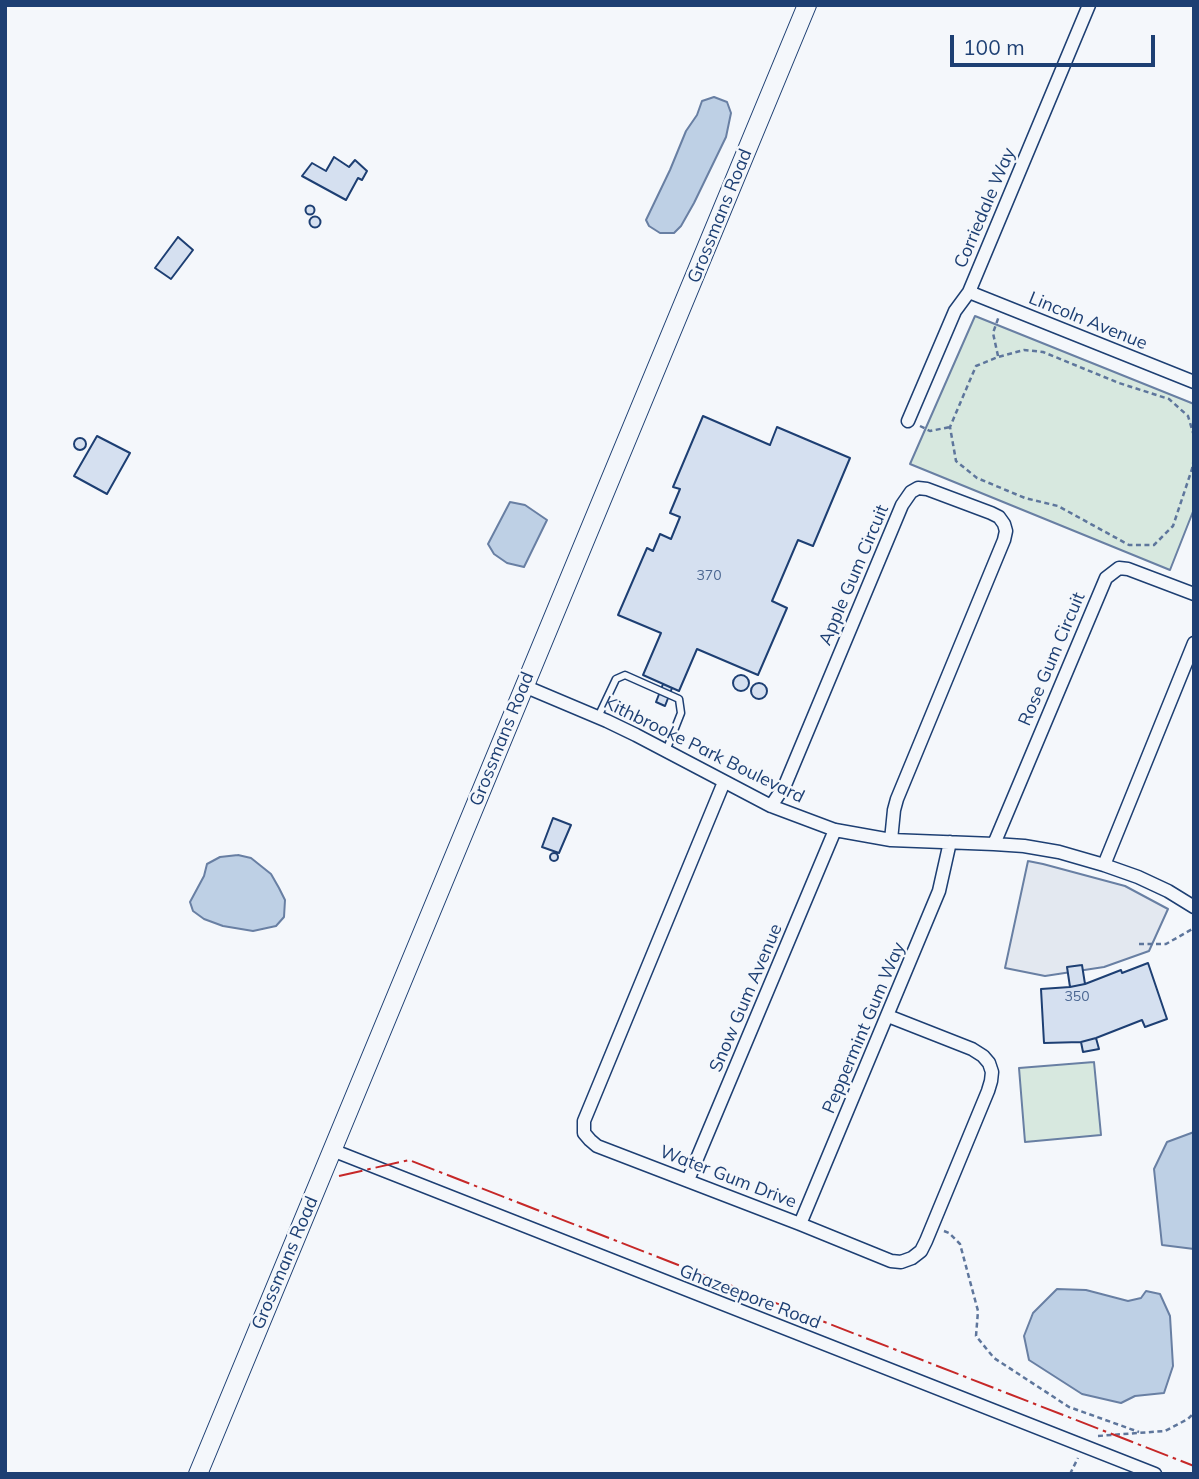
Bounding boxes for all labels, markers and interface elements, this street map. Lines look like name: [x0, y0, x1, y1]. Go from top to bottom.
scale bar: [954, 21, 1159, 65]
text: 100 m: [963, 34, 1025, 60]
street label: Corriedale Way: [950, 145, 1020, 271]
street label: Grossmans Road: [683, 146, 757, 286]
street label: Lincoln Avenue: [1026, 287, 1150, 355]
street label: Apple Gum Circuit: [815, 501, 893, 649]
house number: 370: [696, 568, 722, 584]
street label: Rose Gum Circuit: [1014, 589, 1090, 729]
street label: Grossmans Road: [465, 669, 539, 809]
street label: Kithbrooke Park Boulevard: [600, 692, 808, 808]
street label: Snow Gum Avenue: [705, 921, 787, 1075]
street label: Peppermint Gum Way: [818, 939, 910, 1117]
house number: 350: [1064, 989, 1090, 1005]
street label: Water Gum Drive: [657, 1141, 799, 1213]
street label: Grossmans Road: [247, 1193, 323, 1333]
street label: Ghazeepore Road: [676, 1260, 824, 1334]

